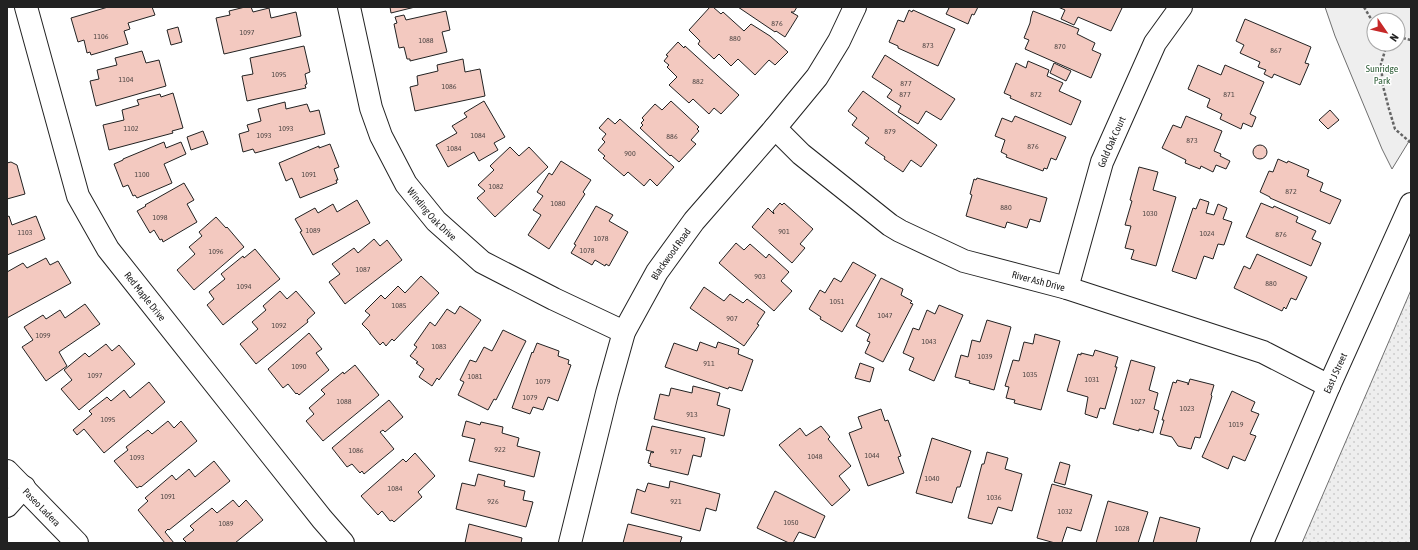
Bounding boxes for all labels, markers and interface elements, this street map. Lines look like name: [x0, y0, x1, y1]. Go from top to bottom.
north arrow: [1366, 12, 1406, 52]
house number: 876: [771, 19, 783, 28]
house number: 1097: [239, 28, 255, 37]
house number: 1106: [93, 32, 109, 41]
text: N: [1387, 32, 1401, 44]
house number: 880: [729, 34, 741, 43]
house number: 1088: [418, 36, 434, 45]
house number: 873: [922, 41, 934, 50]
house number: 870: [1054, 42, 1066, 51]
house number: 867: [1270, 46, 1282, 55]
park label: Sunridge Park: [1366, 63, 1399, 86]
house number: 1095: [271, 70, 287, 79]
house number: 1104: [118, 75, 134, 84]
house number: 882: [692, 77, 704, 86]
house number: 877: [900, 79, 912, 88]
house number: 1086: [441, 82, 457, 91]
house number: 877: [899, 90, 911, 99]
house number: 872: [1030, 90, 1042, 99]
house number: 871: [1223, 90, 1235, 99]
street label: Gold Oak Court: [1095, 114, 1127, 168]
house number: 1102: [123, 124, 139, 133]
house number: 1093: [278, 124, 294, 133]
house number: 879: [884, 127, 896, 136]
house number: 1093: [256, 131, 272, 140]
house number: 1084: [470, 131, 486, 140]
house number: 886: [666, 132, 678, 141]
house number: 873: [1186, 136, 1198, 145]
house number: 876: [1027, 142, 1039, 151]
house number: 1084: [446, 144, 462, 153]
house number: 900: [624, 149, 636, 158]
house number: 1100: [134, 170, 150, 179]
house number: 1091: [301, 170, 317, 179]
house number: 1082: [488, 182, 504, 191]
street label: Winding Oak Drive: [405, 185, 459, 243]
house number: 872: [1285, 187, 1297, 196]
house number: 1080: [550, 199, 566, 208]
house number: 880: [1000, 203, 1012, 212]
house number: 1030: [1142, 209, 1158, 218]
house number: 1098: [152, 213, 168, 222]
house number: 1089: [305, 226, 321, 235]
street label: Blackwood Road: [648, 226, 693, 281]
house number: 901: [778, 227, 790, 236]
house number: 1103: [17, 228, 33, 237]
house number: 1024: [1199, 229, 1215, 238]
house number: 876: [1275, 230, 1287, 239]
house number: 1078: [593, 234, 609, 243]
house number: 1078: [579, 246, 595, 255]
house number: 1096: [208, 247, 224, 256]
house number: 1087: [355, 265, 371, 274]
street label: River Ash Drive: [1011, 268, 1067, 293]
street label: Red Maple Drive: [122, 269, 168, 323]
house number: 903: [754, 272, 766, 281]
house number: 880: [1265, 279, 1277, 288]
house number: 1094: [236, 282, 252, 291]
house number: 1051: [829, 297, 845, 306]
house number: 1085: [391, 301, 407, 310]
house number: 1047: [877, 311, 893, 320]
house number: 907: [726, 314, 738, 323]
house number: 1092: [271, 321, 287, 330]
house number: 1099: [35, 331, 51, 340]
house number: 1043: [921, 337, 937, 346]
house number: 1083: [431, 342, 447, 351]
street label: East J Street: [1321, 351, 1349, 395]
house number: 1039: [977, 352, 993, 361]
house number: 911: [703, 359, 715, 368]
house number: 1090: [291, 362, 307, 371]
house number: 1035: [1022, 370, 1038, 379]
house number: 1097: [87, 371, 103, 380]
house number: 1081: [467, 372, 483, 381]
house number: 1031: [1084, 375, 1100, 384]
house number: 1079: [535, 377, 551, 386]
house number: 1079: [522, 393, 538, 402]
house number: 1088: [336, 397, 352, 406]
house number: 1027: [1130, 397, 1146, 406]
house number: 1023: [1179, 404, 1195, 413]
house number: 913: [686, 410, 698, 419]
house number: 1095: [100, 415, 116, 424]
house number: 1019: [1228, 420, 1244, 429]
house number: 922: [494, 445, 506, 454]
house number: 1086: [348, 446, 364, 455]
house number: 917: [670, 447, 682, 456]
house number: 1044: [864, 451, 880, 460]
house number: 1048: [807, 452, 823, 461]
house number: 1093: [129, 453, 145, 462]
house number: 1040: [924, 474, 940, 483]
house number: 1084: [387, 484, 403, 493]
street label: Paseo Ladera: [21, 486, 63, 528]
house number: 1091: [160, 492, 176, 501]
house number: 1036: [986, 493, 1002, 502]
house number: 926: [487, 497, 499, 506]
house number: 921: [670, 497, 682, 506]
house number: 1032: [1057, 507, 1073, 516]
house number: 1050: [783, 518, 799, 527]
house number: 1089: [218, 519, 234, 528]
house number: 1028: [1114, 524, 1130, 533]

